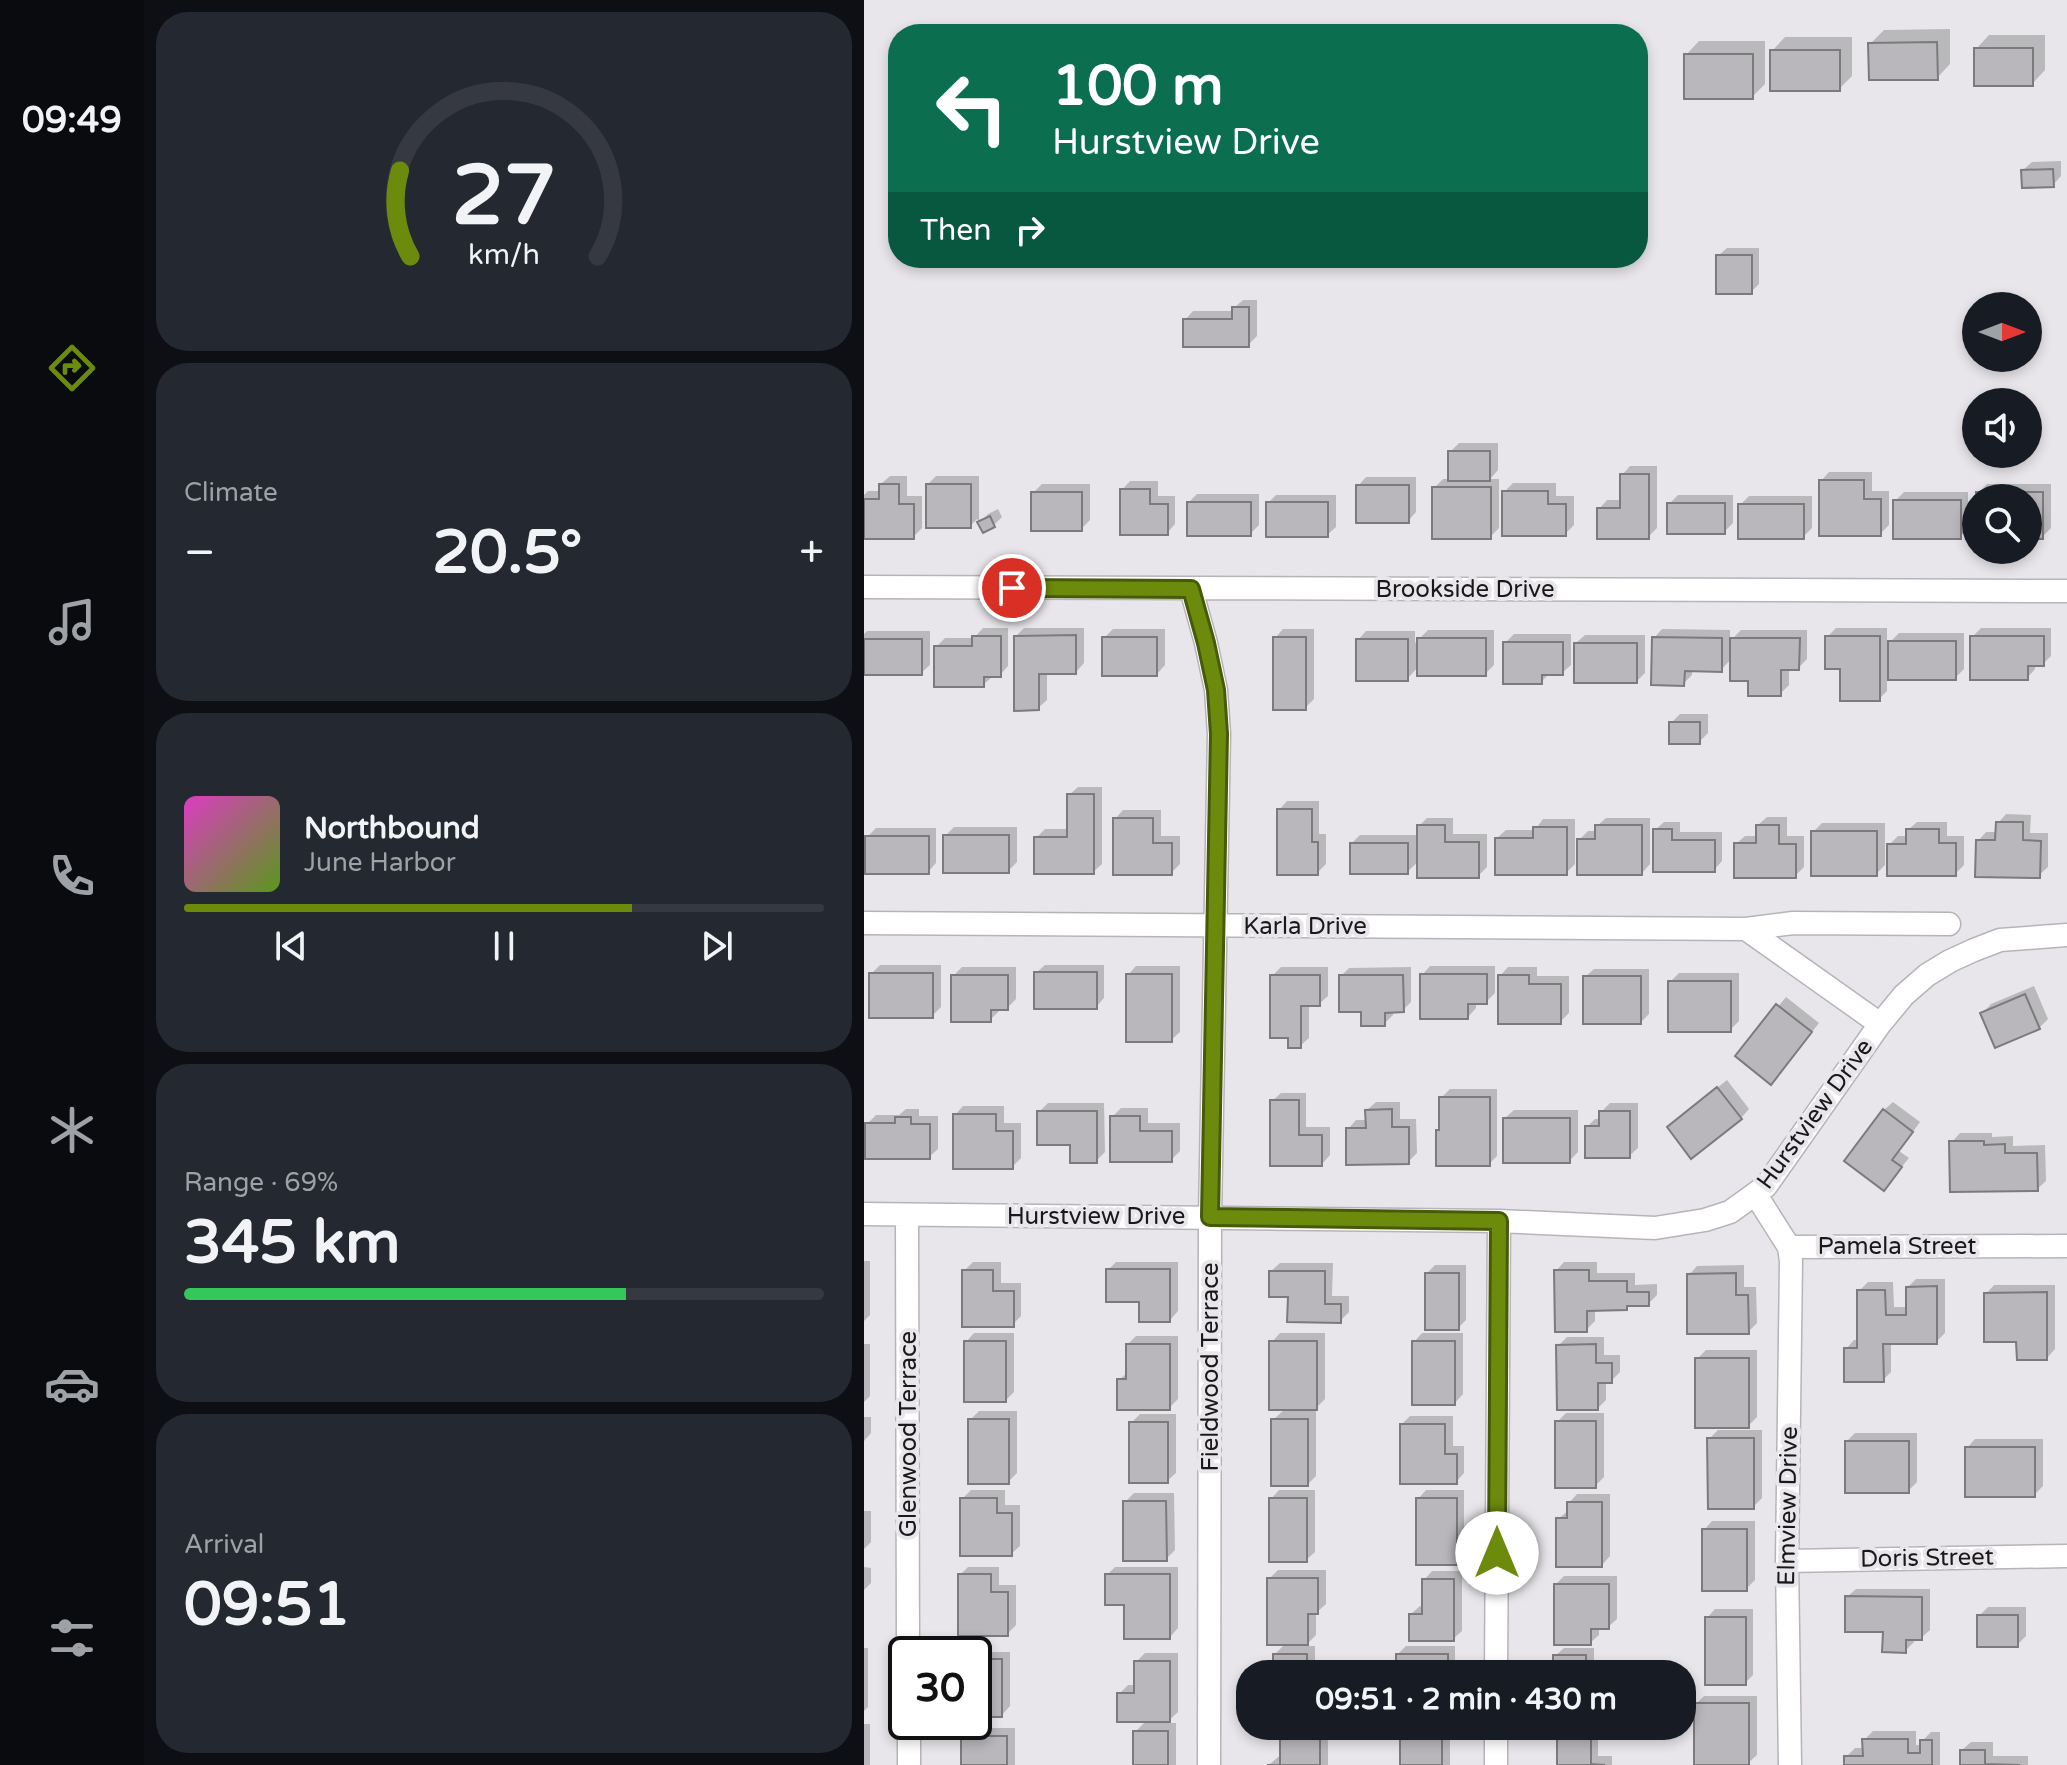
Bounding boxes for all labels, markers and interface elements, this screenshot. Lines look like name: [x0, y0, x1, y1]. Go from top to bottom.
text: 100 m: [1052, 53, 1223, 120]
icon: left: [920, 56, 1024, 160]
text: 09:49: [22, 99, 122, 142]
text: Hurstview Drive: [1052, 121, 1320, 164]
text: 27: [452, 147, 556, 247]
icon: right: [1008, 208, 1052, 252]
text: Then: [920, 212, 992, 249]
text: km/h: [468, 238, 540, 272]
north arrow: [1962, 292, 2042, 372]
map controls: [1962, 292, 2042, 564]
icon: directions: [44, 340, 100, 396]
button: sound: [1962, 388, 2042, 468]
text: Climate: [184, 477, 278, 508]
button: search: [1962, 484, 2042, 564]
text: 20.5°: [432, 517, 582, 589]
text: −: [184, 527, 215, 580]
text: +: [799, 527, 824, 580]
pin: [978, 554, 1046, 622]
icon: arrive: [990, 566, 1034, 610]
street label: Brookside Drive: [1375, 575, 1555, 604]
icon: music: [44, 594, 100, 650]
text: Northbound: [304, 810, 480, 847]
text: June Harbor: [304, 847, 456, 878]
icon: phone: [44, 848, 100, 904]
street label: Karla Drive: [1243, 912, 1367, 941]
icon: previous: [269, 924, 313, 968]
icon: pause: [482, 924, 526, 968]
icon: next: [695, 924, 739, 968]
street label: Hurstview Drive: [1751, 1033, 1879, 1195]
icon: climate: [44, 1102, 100, 1158]
text: Range · 69%: [184, 1167, 338, 1198]
street label: Hurstview Drive: [1007, 1202, 1185, 1231]
text: 345 km: [184, 1207, 400, 1279]
street label: Pamela Street: [1818, 1232, 1976, 1261]
street label: Fieldwood Terrace: [1196, 1262, 1225, 1472]
street label: Glenwood Terrace: [894, 1331, 923, 1537]
icon: car: [44, 1356, 100, 1412]
street label: Elmview Drive: [1772, 1426, 1804, 1586]
position arrow: [1455, 1511, 1539, 1595]
text: Arrival: [184, 1529, 264, 1560]
street label: Doris Street: [1860, 1542, 1994, 1574]
text: 09:51: [184, 1569, 350, 1641]
icon: filters: [44, 1610, 100, 1666]
speed limit sign: 30: [888, 1636, 992, 1740]
text: 09:51 · 2 min · 430 m: [1315, 1681, 1617, 1718]

